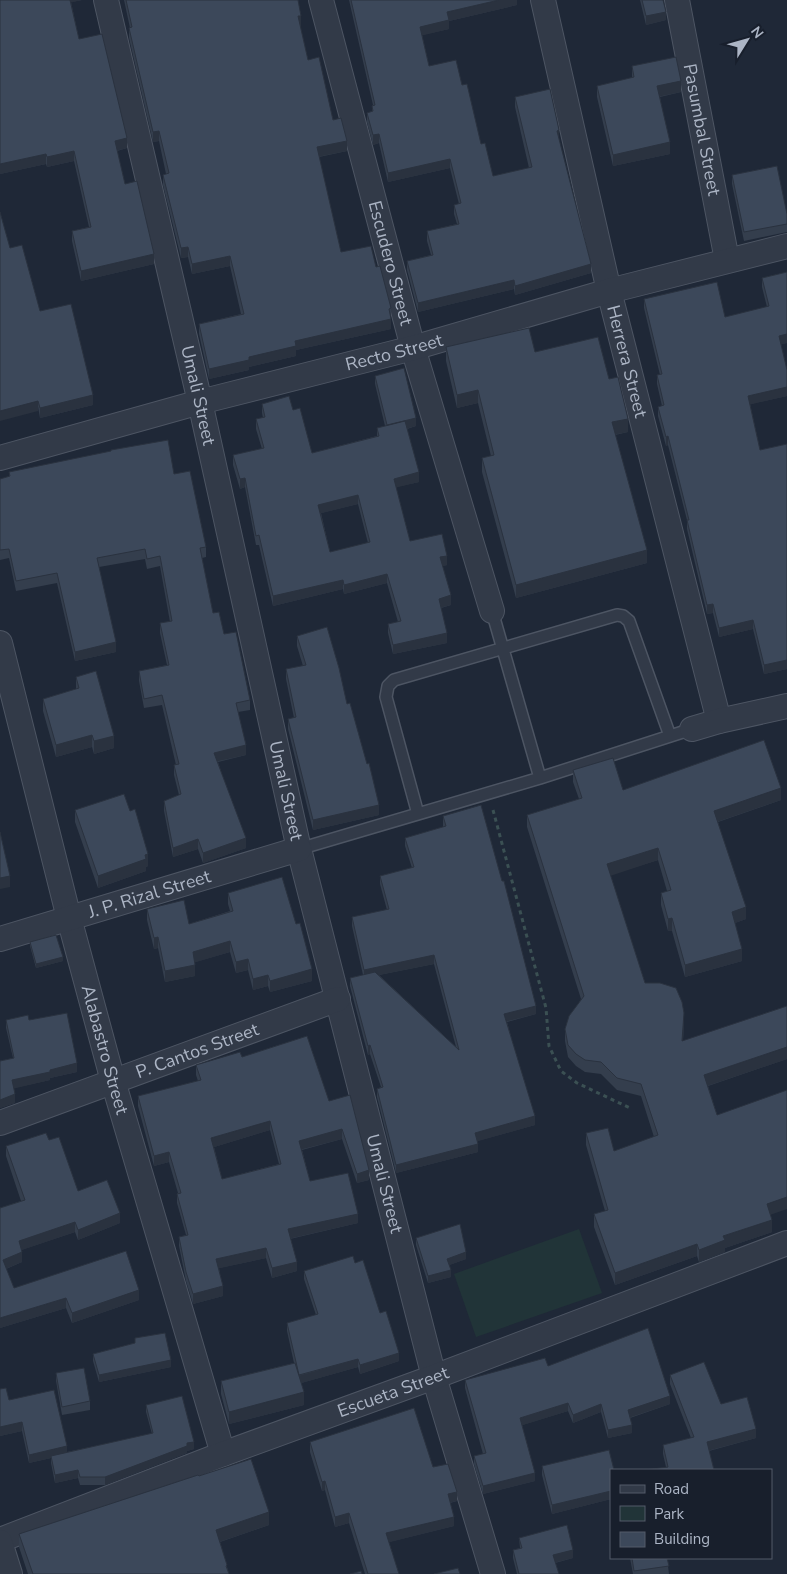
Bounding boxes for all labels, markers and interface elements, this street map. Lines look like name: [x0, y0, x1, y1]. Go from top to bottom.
north arrow: [722, 15, 772, 65]
text: N: [746, 23, 768, 42]
street label: Pasumbal Street: [677, 62, 726, 198]
street label: Escudero Street: [363, 198, 419, 328]
street label: Herrera Street: [601, 302, 653, 421]
street label: Recto Street: [343, 328, 446, 377]
street label: Umali Street: [175, 343, 221, 448]
street label: Umali Street: [263, 739, 309, 844]
street label: J. P. Rizal Street: [84, 864, 214, 924]
street label: Alabastro Street: [76, 982, 134, 1118]
street label: P. Cantos Street: [132, 1017, 263, 1084]
street label: Umali Street: [360, 1131, 409, 1236]
street label: Escueta Street: [334, 1360, 453, 1423]
legend: [610, 1469, 772, 1559]
text: Road: [654, 1479, 689, 1499]
text: Park: [654, 1504, 684, 1524]
text: Building: [654, 1529, 710, 1549]

